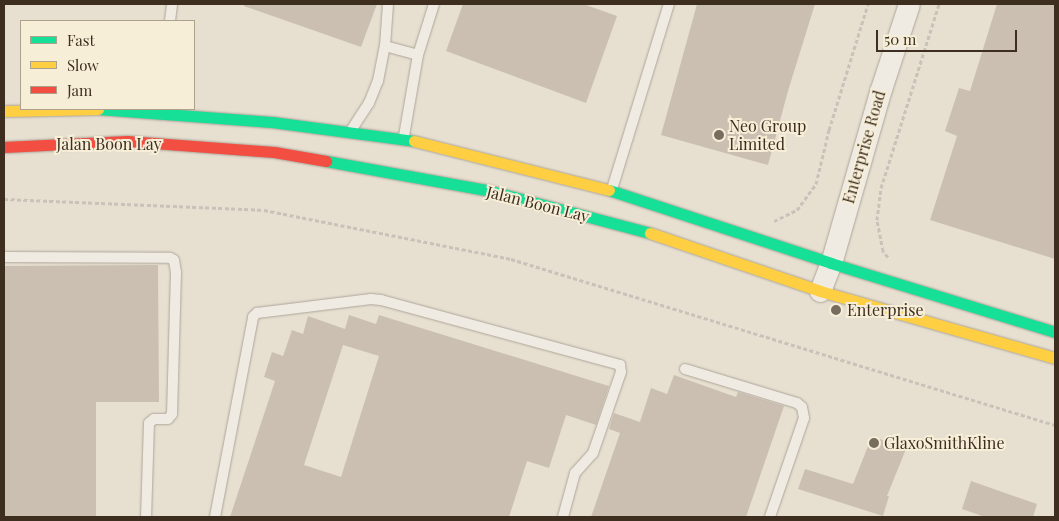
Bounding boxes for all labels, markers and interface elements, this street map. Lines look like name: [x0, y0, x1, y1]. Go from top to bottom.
legend: [20, 20, 195, 110]
scale bar: [879, 20, 1020, 52]
text: 50 m: [884, 29, 916, 49]
text: Fast: [67, 30, 95, 50]
text: Slow: [67, 55, 99, 75]
text: Jam: [67, 80, 92, 100]
street label: Enterprise Road: [839, 88, 889, 206]
place label: Neo Group Limited: [729, 116, 806, 154]
marker: Neo Group Limited: [713, 129, 725, 141]
street label: Jalan Boon Lay: [56, 134, 162, 154]
street label: Jalan Boon Lay: [485, 182, 591, 226]
place label: Enterprise: [847, 300, 924, 320]
marker: Enterprise: [829, 303, 843, 317]
place label: GlaxoSmithKline: [884, 433, 1005, 453]
marker: GlaxoSmithKline: [868, 437, 880, 449]

